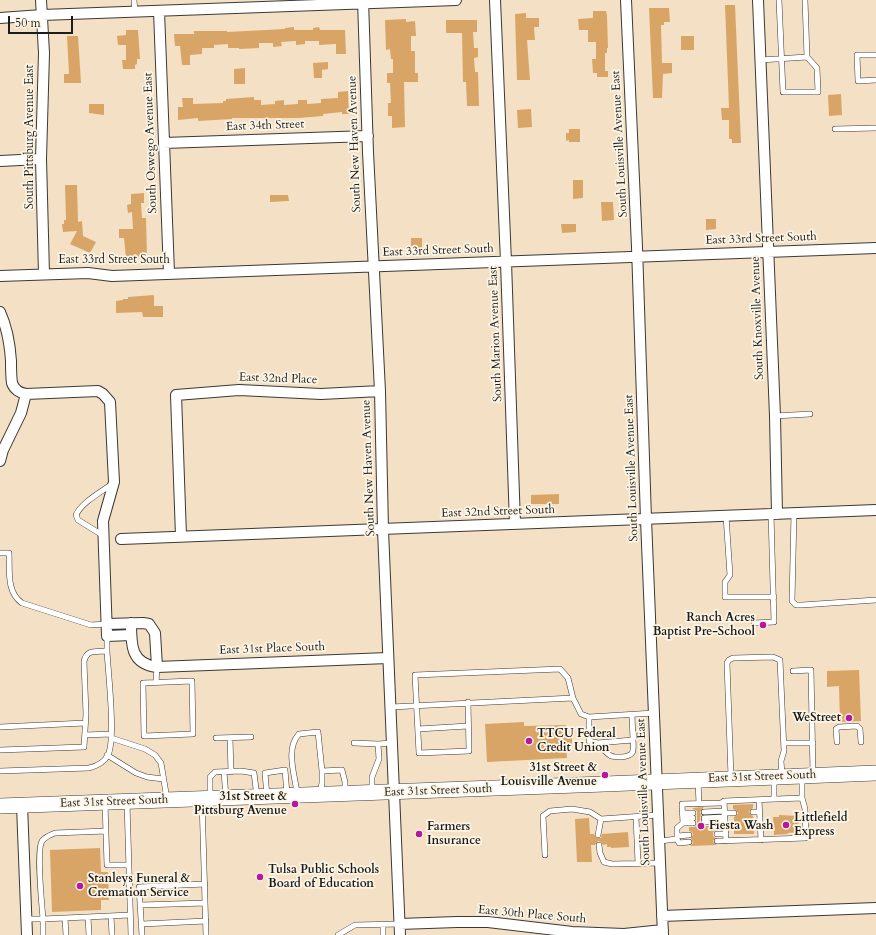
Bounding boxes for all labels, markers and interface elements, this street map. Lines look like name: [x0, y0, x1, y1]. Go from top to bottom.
scale bar: [10, 8, 75, 34]
text: 50 m: [15, 15, 41, 31]
street label: South Pittsburg Avenue East: [23, 65, 37, 209]
street label: South Louisville Avenue East: [609, 70, 631, 218]
street label: South Oswego Avenue East: [141, 72, 161, 214]
street label: South New Haven Avenue: [345, 75, 365, 213]
street label: East 34th Street: [226, 117, 304, 135]
street label: East 33rd Street South: [705, 230, 817, 248]
street label: East 33rd Street South: [382, 242, 494, 260]
street label: East 33rd Street South: [58, 253, 170, 267]
street label: South Knoxville Avenue: [749, 256, 767, 380]
street label: South Marion Avenue East: [486, 266, 506, 402]
street label: East 32nd Place: [238, 370, 318, 388]
street label: South Louisville Avenue East: [622, 394, 642, 542]
street label: South New Haven Avenue: [359, 399, 379, 537]
street label: East 32nd Street South: [441, 503, 555, 521]
place label: Ranch Acres Baptist Pre-School: [653, 611, 755, 639]
marker: Ranch Acres Baptist Pre-School: [758, 620, 768, 630]
street label: East 31st Place South: [219, 640, 325, 658]
place label: WeStreet: [792, 711, 841, 725]
marker: WeStreet: [844, 713, 854, 723]
street label: South Louisville Avenue East: [634, 718, 654, 866]
place label: TTCU Federal Credit Union: [537, 727, 616, 755]
marker: TTCU Federal Credit Union: [524, 736, 534, 746]
place label: 31st Street & Louisville Avenue: [500, 761, 597, 789]
street label: East 31st Street South: [708, 768, 816, 786]
marker: 31st Street & Louisville Avenue: [600, 770, 610, 780]
street label: East 31st Street South: [384, 782, 492, 800]
place label: 31st Street & Pittsburg Avenue: [194, 790, 287, 818]
street label: East 31st Street South: [60, 793, 168, 811]
marker: 31st Street & Pittsburg Avenue: [290, 799, 300, 809]
place label: Littlefield Express: [794, 811, 848, 839]
place label: Fiesta Wash: [709, 819, 774, 833]
place label: Farmers Insurance: [427, 820, 481, 848]
marker: Littlefield Express: [781, 820, 791, 830]
marker: Fiesta Wash: [696, 821, 706, 831]
marker: Farmers Insurance: [414, 829, 424, 839]
place label: Tulsa Public Schools Board of Education: [268, 863, 379, 891]
place label: Stanleys Funeral & Cremation Service: [88, 872, 190, 900]
marker: Tulsa Public Schools Board of Education: [255, 872, 265, 882]
marker: Stanleys Funeral & Cremation Service: [75, 881, 85, 891]
street label: East 30th Place South: [477, 903, 587, 927]

